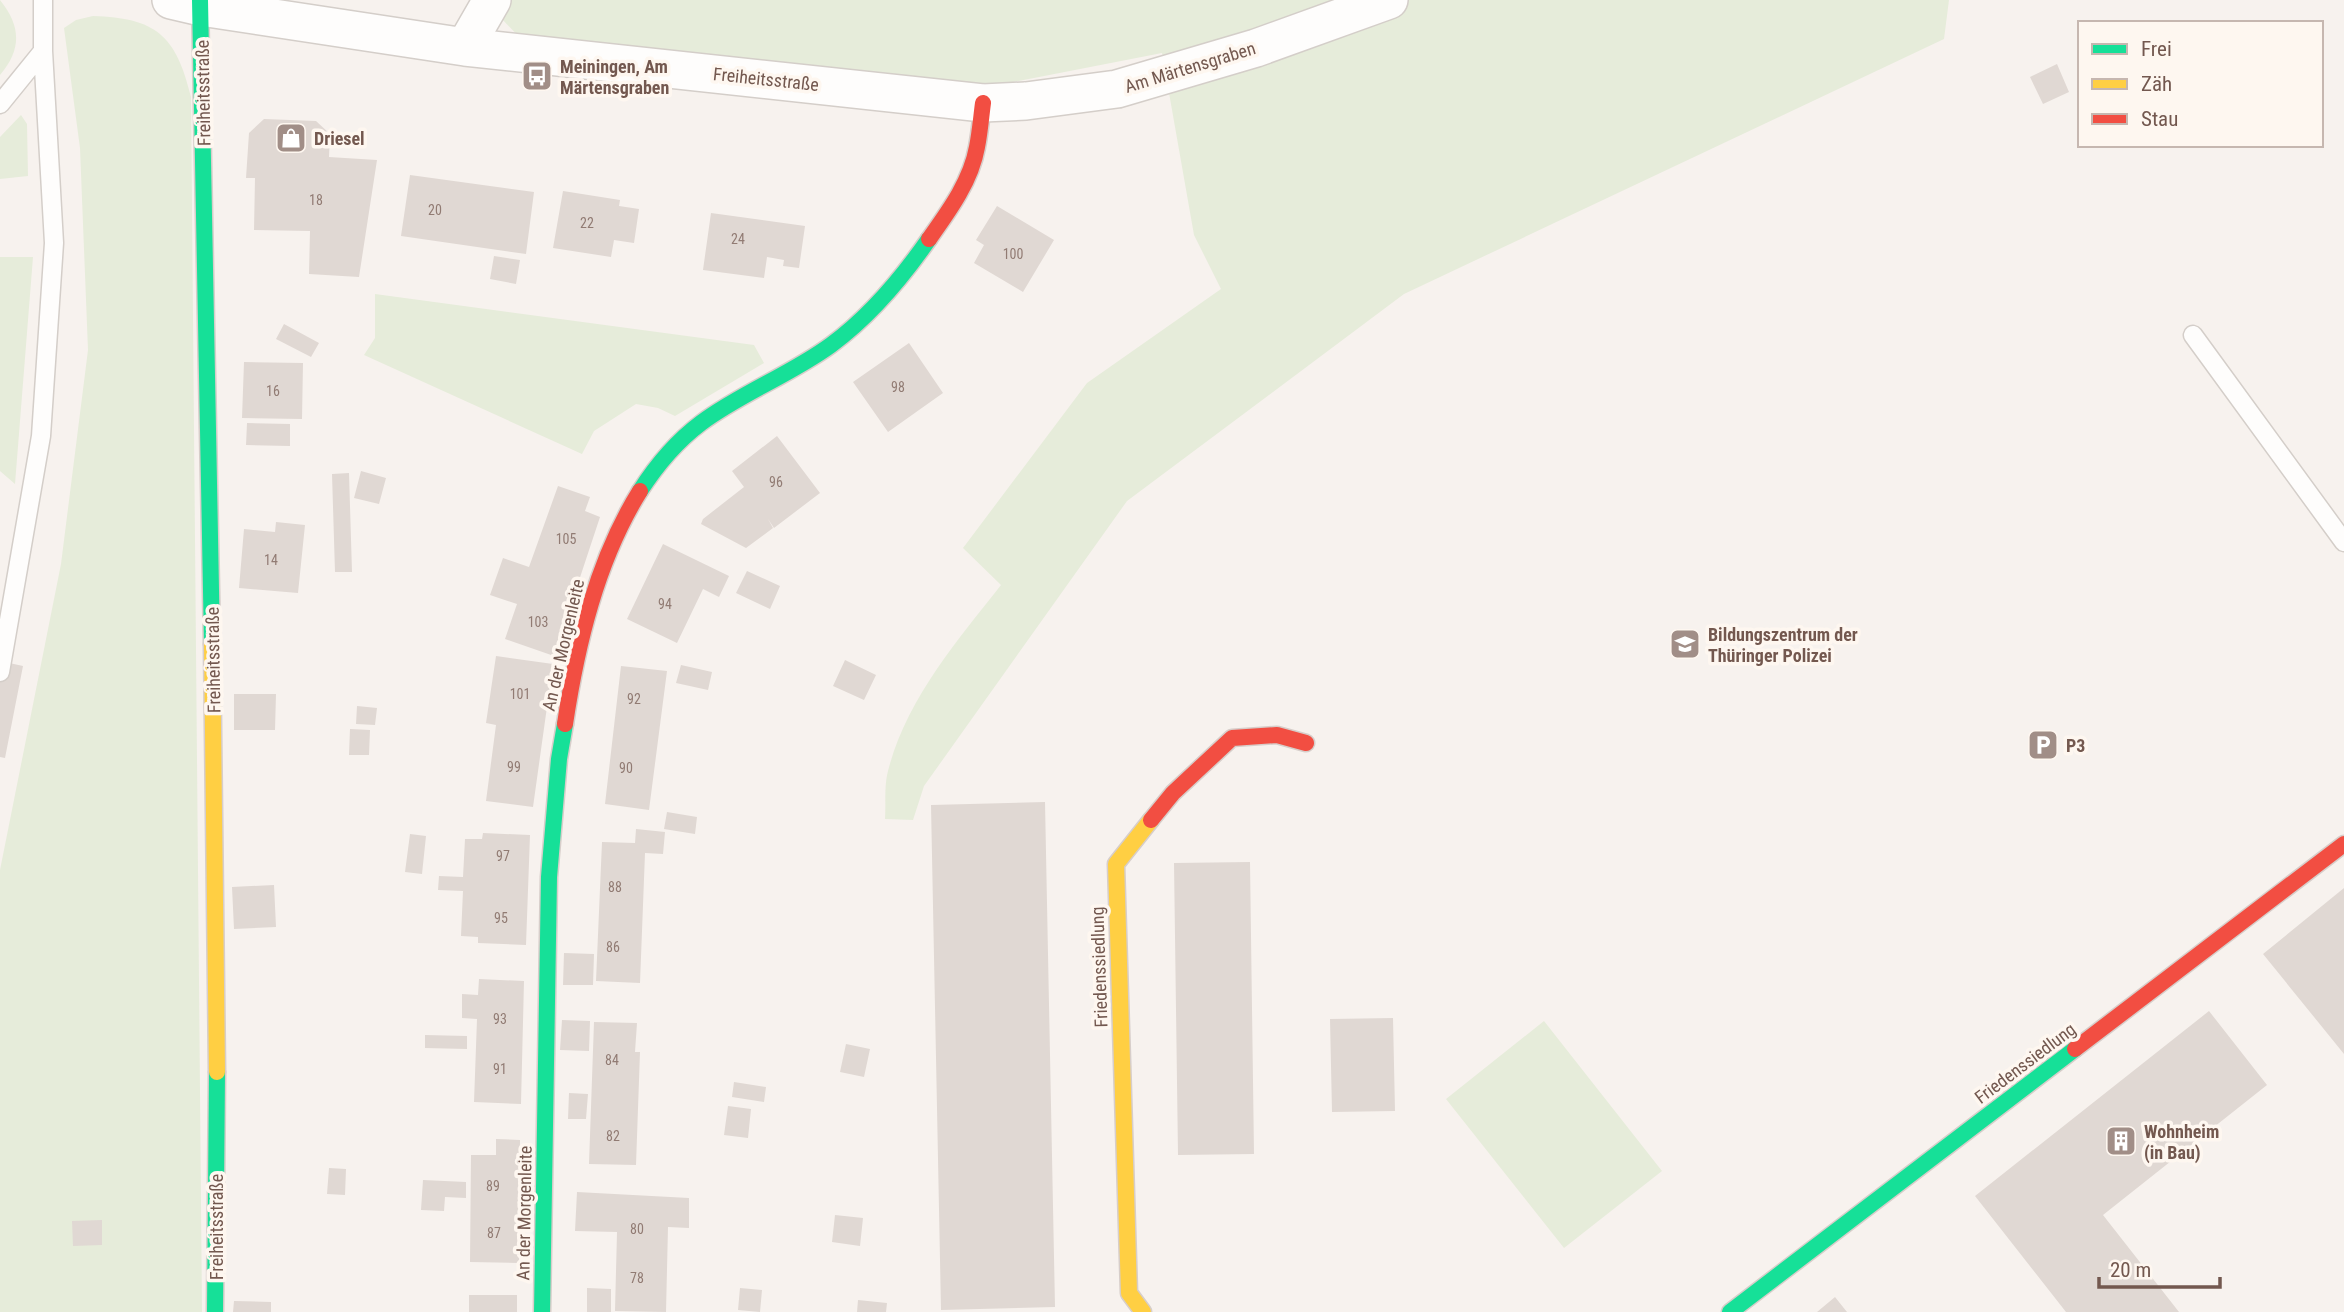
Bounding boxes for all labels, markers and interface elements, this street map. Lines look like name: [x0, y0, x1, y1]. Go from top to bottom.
legend: [2078, 21, 2323, 147]
street label: Am Märtensgraben: [1122, 37, 1258, 97]
text: Frei: [2141, 37, 2172, 61]
street label: Freiheitsstraße: [192, 40, 214, 146]
place label: Meiningen, Am Märtensgraben: [560, 56, 669, 98]
bus stop icon: Meiningen, Am Märtensgraben: [520, 59, 554, 93]
street label: Freiheitsstraße: [712, 63, 820, 95]
text: Zäh: [2141, 72, 2172, 96]
text: Stau: [2141, 107, 2178, 131]
shop icon: Driesel: [274, 121, 308, 155]
place label: Driesel: [314, 128, 365, 149]
house number: 18: [309, 192, 323, 208]
house number: 20: [428, 202, 442, 218]
house number: 22: [580, 215, 594, 231]
house number: 24: [731, 231, 745, 247]
house number: 100: [1003, 246, 1023, 262]
house number: 98: [891, 379, 905, 395]
house number: 16: [266, 383, 280, 399]
house number: 96: [769, 474, 783, 490]
house number: 105: [556, 531, 576, 547]
house number: 14: [264, 552, 278, 568]
street label: An der Morgenleite: [538, 577, 588, 713]
house number: 94: [658, 596, 672, 612]
street label: Freiheitsstraße: [202, 607, 224, 713]
house number: 103: [528, 614, 548, 630]
place label: Bildungszentrum der Thüringer Polizei: [1708, 624, 1858, 666]
school or university icon: Bildungszentrum der Thüringer Polizei: [1668, 627, 1702, 661]
house number: 101: [510, 686, 530, 702]
house number: 92: [627, 691, 641, 707]
parking icon: P3: [2026, 728, 2060, 762]
place label: P3: [2066, 735, 2085, 756]
house number: 99: [507, 759, 521, 775]
house number: 90: [619, 760, 633, 776]
house number: 97: [496, 848, 510, 864]
house number: 88: [608, 879, 622, 895]
street label: Friedenssiedlung: [1086, 906, 1112, 1028]
house number: 95: [494, 910, 508, 926]
house number: 86: [606, 939, 620, 955]
house number: 93: [493, 1011, 507, 1027]
street label: Friedenssiedlung: [1970, 1018, 2080, 1108]
house number: 84: [605, 1052, 619, 1068]
house number: 91: [493, 1061, 507, 1077]
place label: Wohnheim (in Bau): [2144, 1121, 2219, 1164]
building icon: Wohnheim (in Bau): [2104, 1124, 2138, 1158]
house number: 82: [606, 1128, 620, 1144]
street label: An der Morgenleite: [512, 1145, 536, 1281]
street label: Freiheitsstraße: [206, 1174, 227, 1280]
house number: 89: [486, 1178, 500, 1194]
house number: 80: [630, 1221, 644, 1237]
house number: 87: [487, 1225, 501, 1241]
scale bar: [2099, 1246, 2220, 1290]
text: 20 m: [2110, 1258, 2151, 1282]
house number: 78: [630, 1270, 644, 1286]

